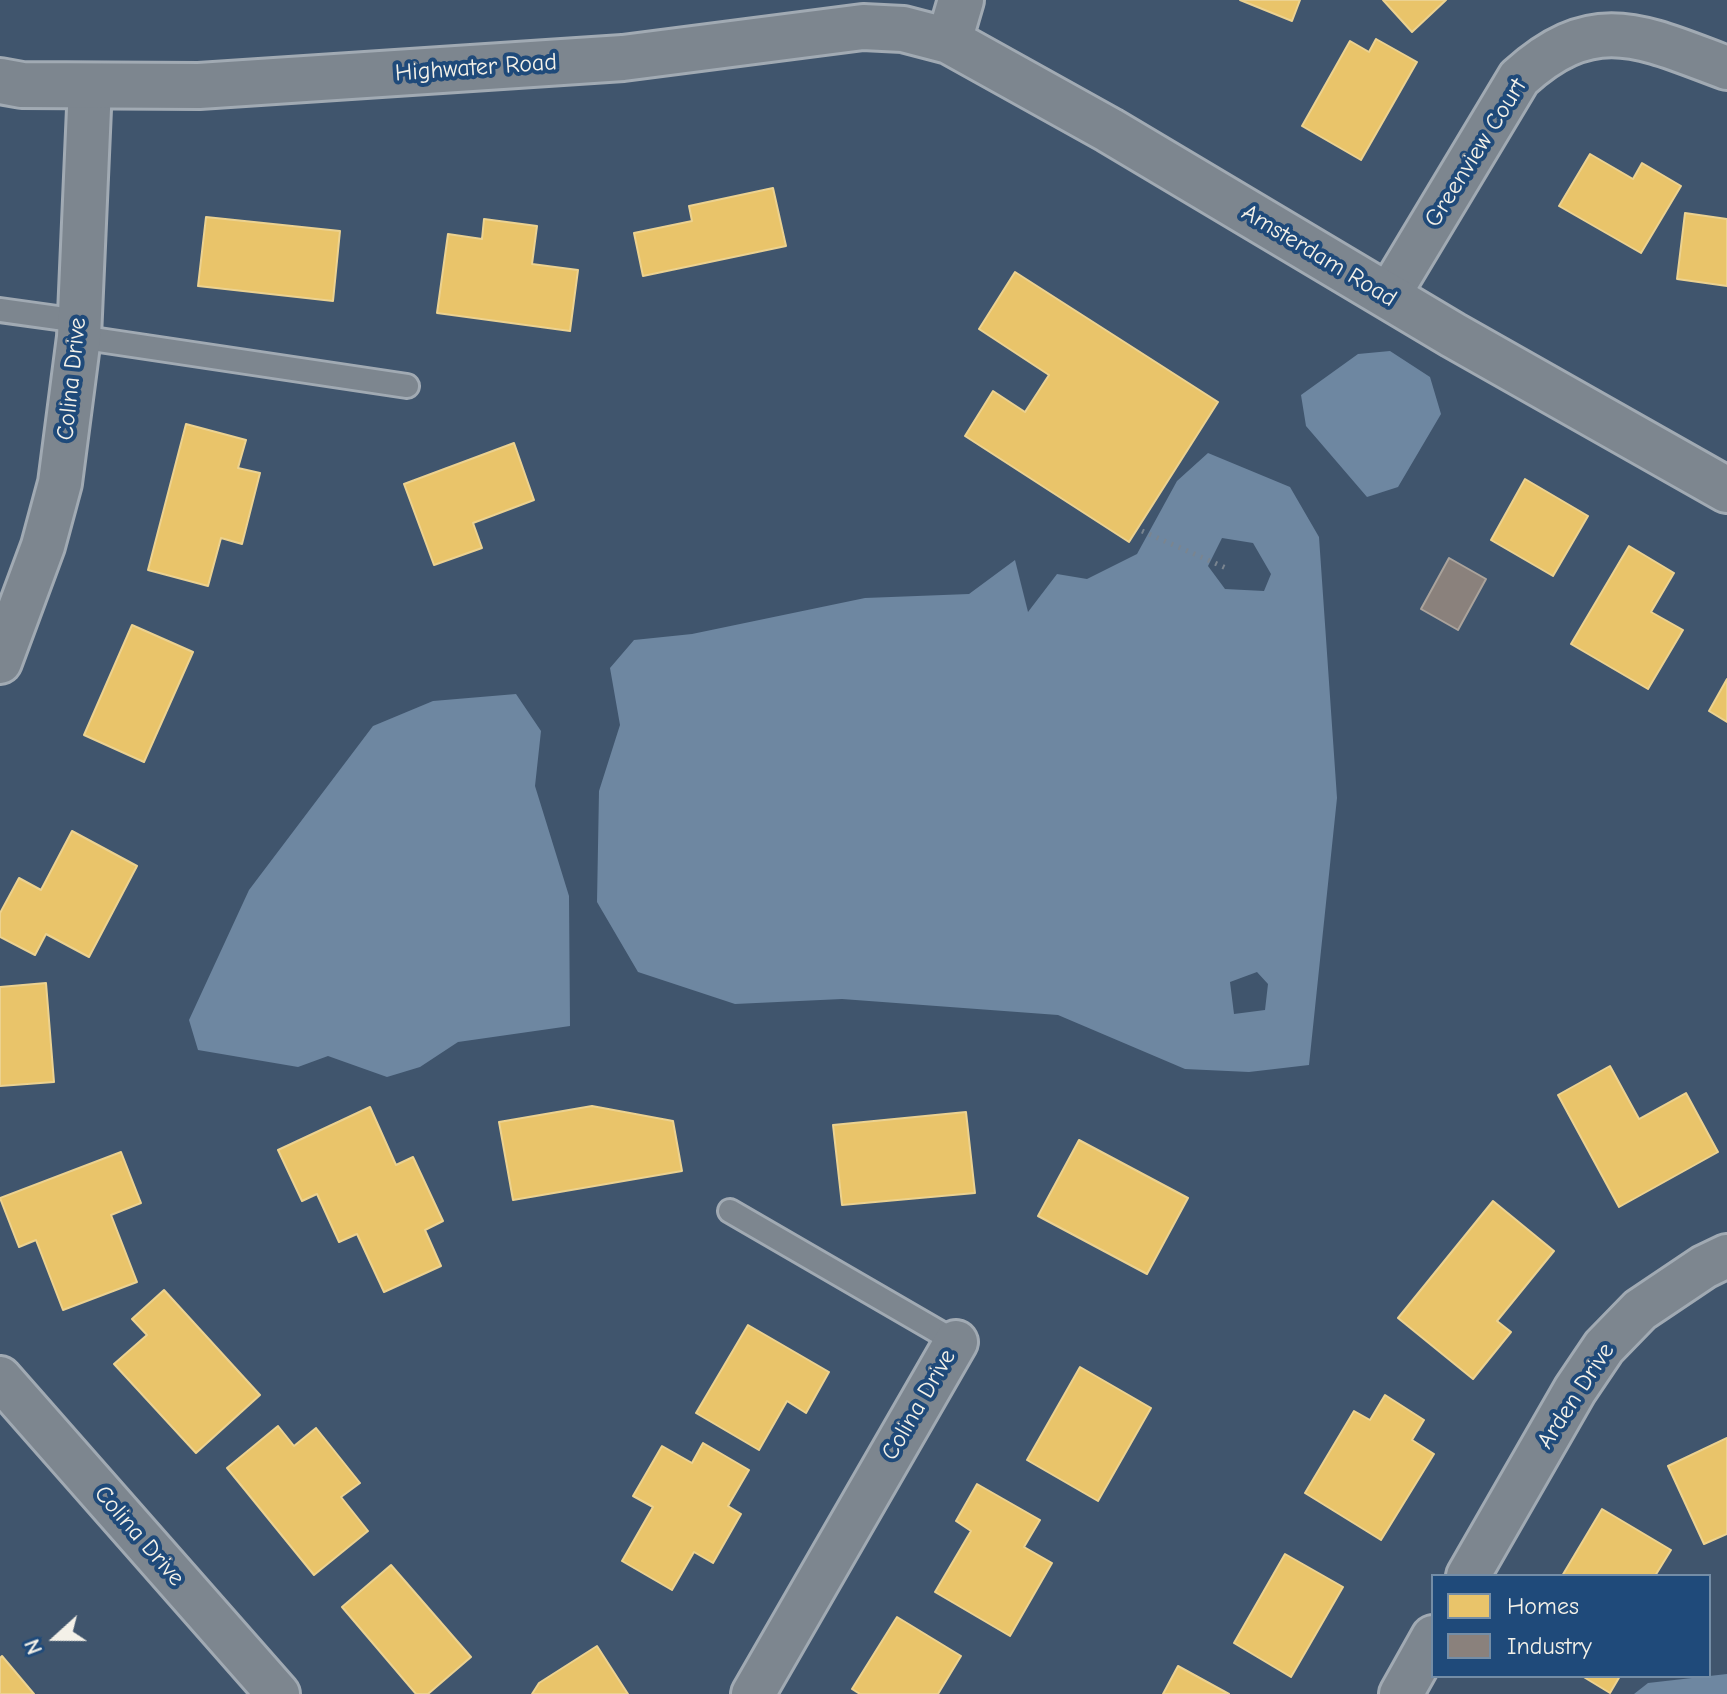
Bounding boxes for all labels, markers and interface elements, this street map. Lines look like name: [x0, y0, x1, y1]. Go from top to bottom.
street label: Highwater Road: [394, 48, 558, 88]
street label: Greenview Court: [1419, 73, 1533, 233]
street label: Amsterdam Road: [1236, 198, 1402, 314]
street label: Colina Drive: [51, 316, 93, 442]
street label: Arden Drive: [1531, 1338, 1621, 1454]
street label: Colina Drive: [876, 1344, 962, 1466]
street label: Colina Drive: [88, 1480, 190, 1592]
legend: [1431, 1574, 1711, 1678]
text: Homes: [1507, 1592, 1579, 1620]
north arrow: [16, 1598, 96, 1678]
text: Industry: [1507, 1632, 1592, 1660]
text: N: [19, 1635, 48, 1658]

